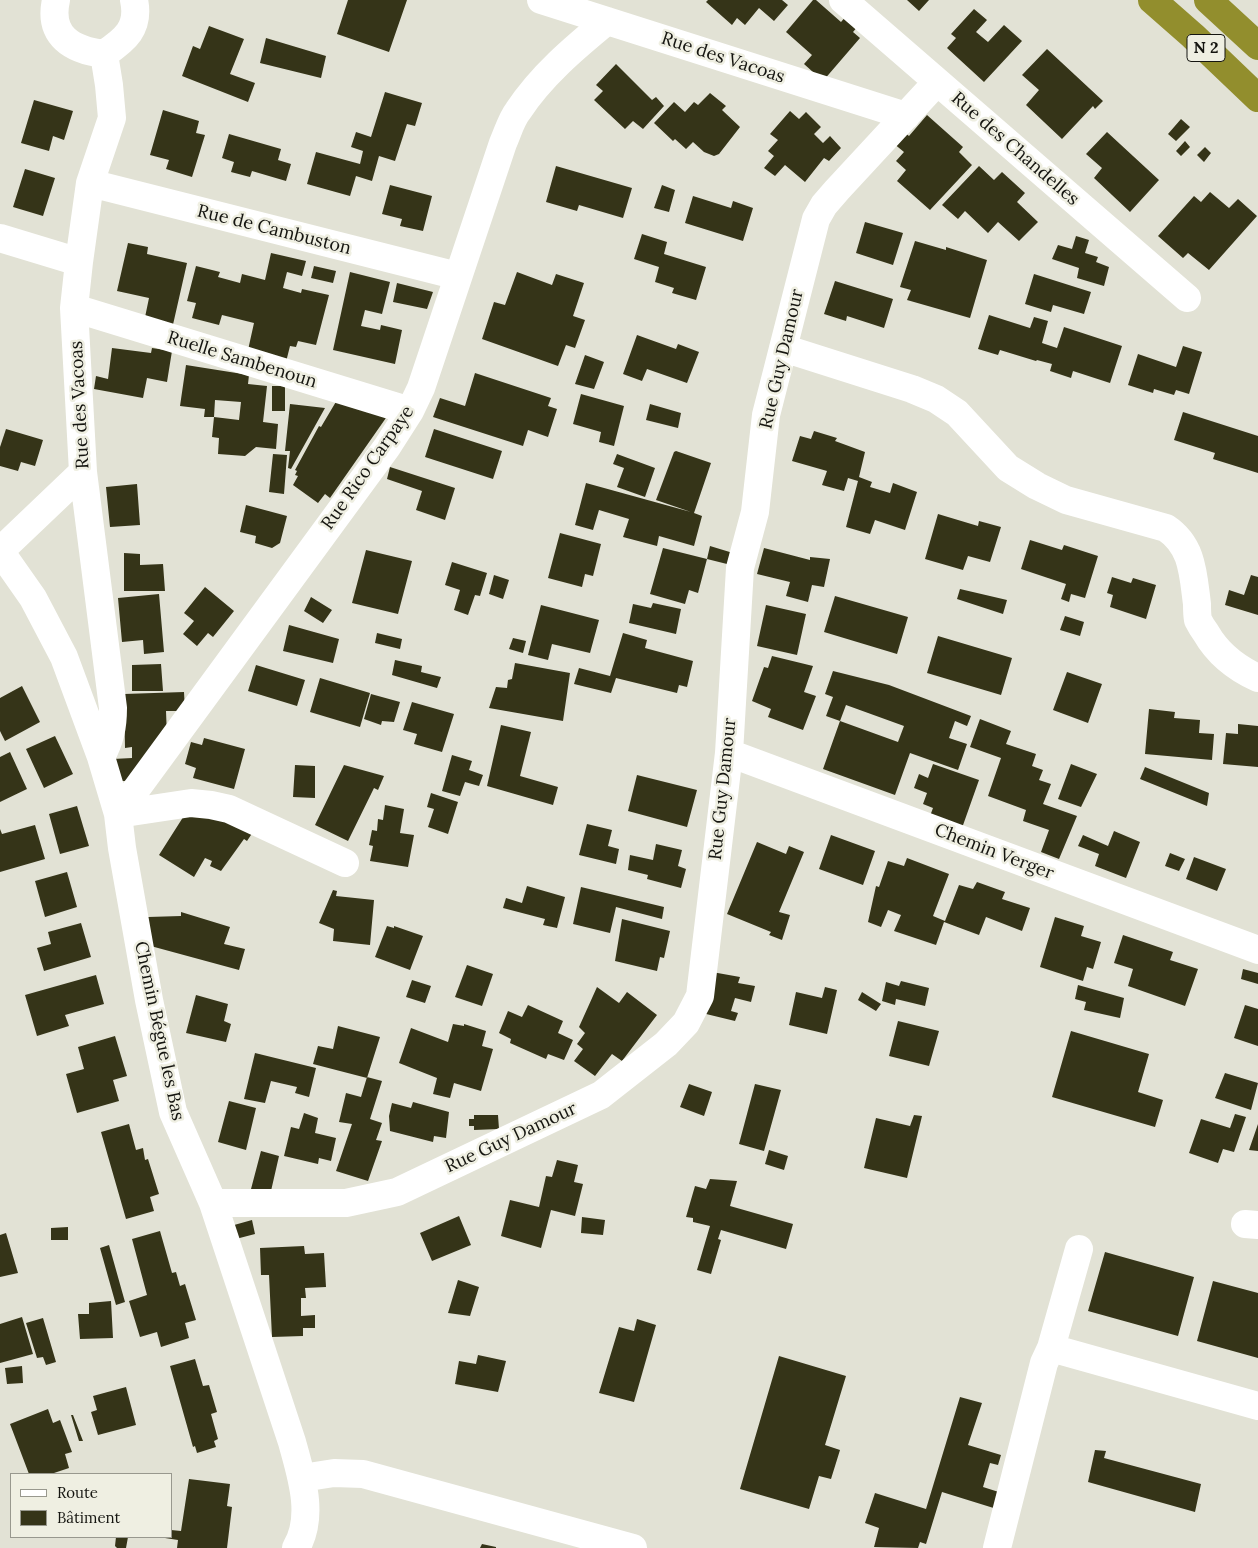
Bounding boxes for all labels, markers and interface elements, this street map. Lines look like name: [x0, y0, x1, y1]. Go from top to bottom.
street label: Rue des Vacoas: [659, 28, 787, 88]
road number: N 2: [1187, 34, 1225, 62]
street label: Rue des Chandelles: [947, 88, 1083, 210]
street label: Rue de Cambuston: [195, 200, 353, 260]
street label: Rue Guy Damour: [755, 287, 809, 431]
street label: Ruelle Sambenoun: [165, 327, 319, 393]
street label: Rue des Vacoas: [66, 340, 94, 470]
street label: Rue Rico Carpaye: [317, 402, 419, 534]
street label: Rue Guy Damour: [705, 717, 741, 861]
street label: Chemin Verger: [931, 819, 1057, 885]
street label: Chemin Bégue les Bas: [129, 939, 189, 1123]
street label: Rue Guy Damour: [442, 1098, 580, 1178]
legend: [10, 1473, 172, 1538]
text: Route: [57, 1483, 98, 1502]
text: Bâtiment: [57, 1508, 120, 1527]

